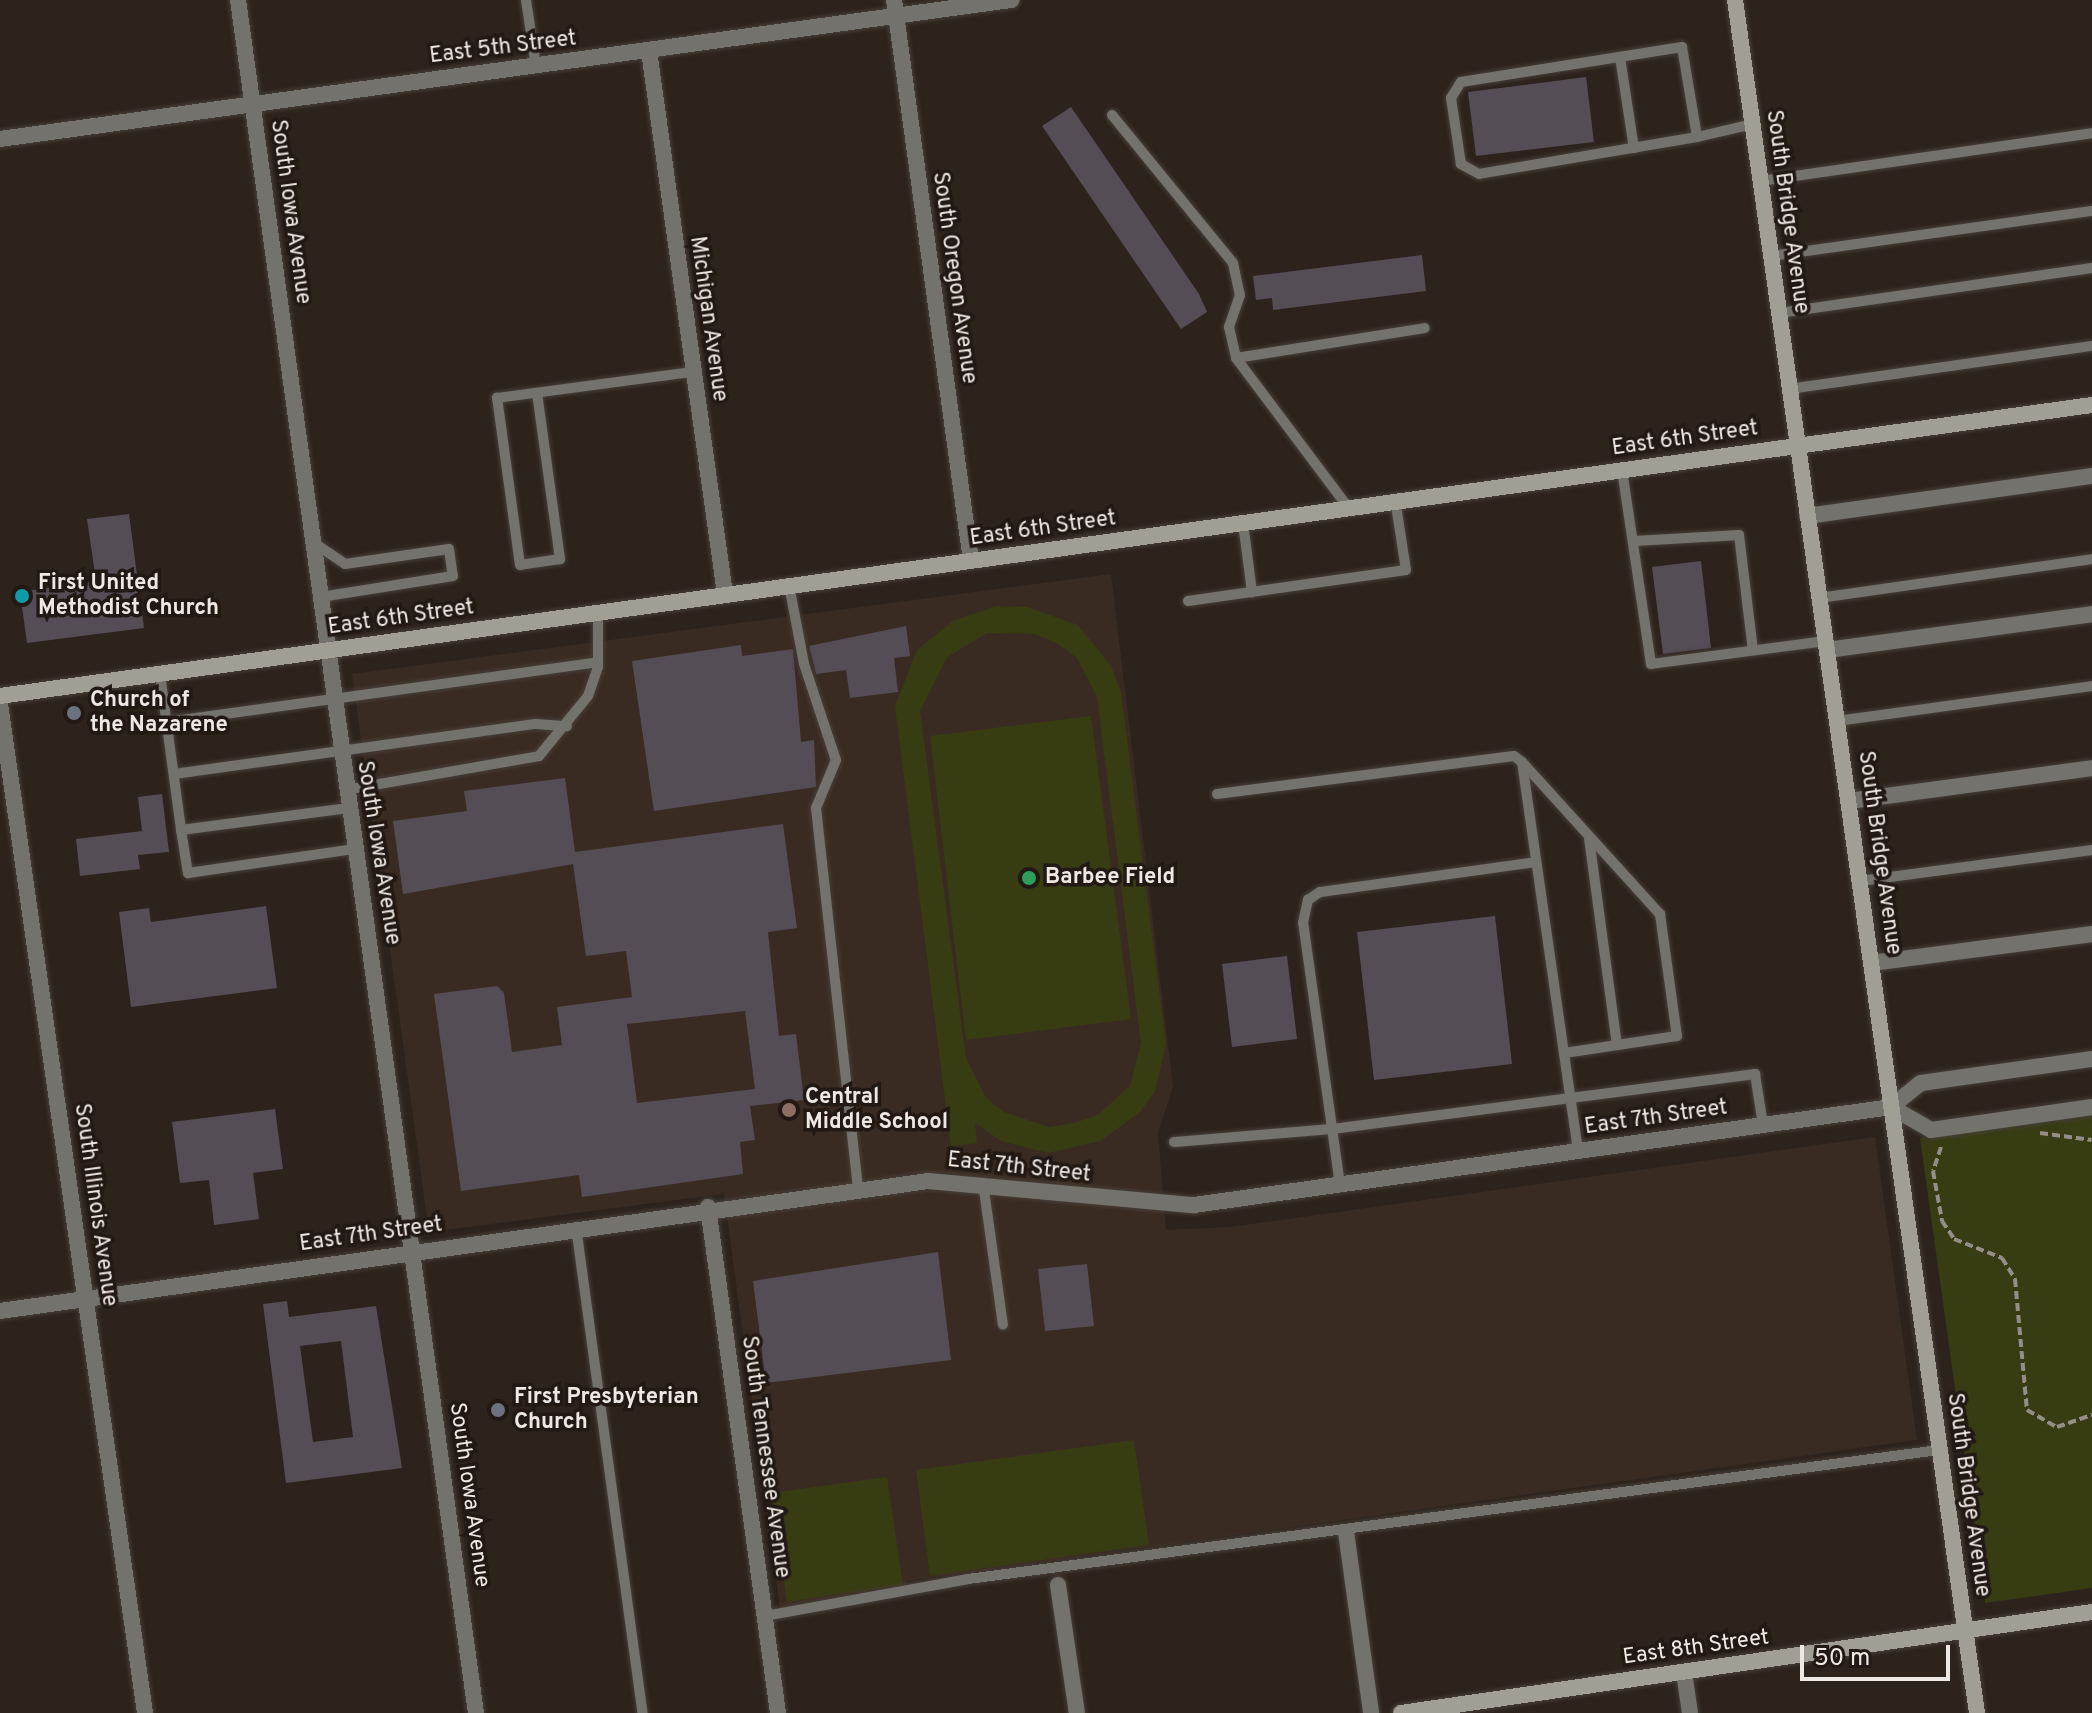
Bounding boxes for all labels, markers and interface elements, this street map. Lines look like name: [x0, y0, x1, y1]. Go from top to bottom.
street label: East 5th Street: [428, 26, 578, 70]
street label: South Bridge Avenue: [1760, 108, 1814, 316]
street label: South Iowa Avenue: [264, 118, 316, 306]
street label: South Oregon Avenue: [926, 170, 982, 386]
street label: Michigan Avenue: [683, 234, 733, 404]
street label: East 6th Street: [1610, 416, 1760, 462]
street label: East 6th Street: [968, 506, 1118, 552]
place label: First United Methodist Church: [38, 570, 219, 622]
marker: First United Methodist Church: [13, 587, 31, 605]
street label: East 6th Street: [326, 595, 476, 641]
place label: Church of the Nazarene: [90, 687, 228, 738]
marker: Church of the Nazarene: [65, 704, 83, 722]
street label: South Bridge Avenue: [1852, 749, 1906, 957]
street label: South Iowa Avenue: [350, 759, 406, 947]
place label: Barbee Field: [1045, 865, 1175, 891]
marker: Barbee Field: [1020, 869, 1038, 887]
place label: Central Middle School: [805, 1084, 948, 1136]
street label: East 7th Street: [1582, 1095, 1730, 1141]
street label: South Illinois Avenue: [68, 1101, 122, 1309]
marker: Central Middle School: [780, 1101, 798, 1119]
street label: East 7th Street: [945, 1147, 1093, 1189]
street label: East 7th Street: [297, 1212, 445, 1258]
street label: South Tennessee Avenue: [735, 1333, 795, 1581]
place label: First Presbyterian Church: [514, 1384, 699, 1436]
street label: South Bridge Avenue: [1941, 1391, 1995, 1599]
street label: South Iowa Avenue: [443, 1401, 495, 1589]
marker: First Presbyterian Church: [489, 1401, 507, 1419]
street label: East 8th Street: [1621, 1625, 1771, 1671]
scale bar: [1804, 1629, 1954, 1679]
text: 50 m: [1814, 1644, 1870, 1674]

